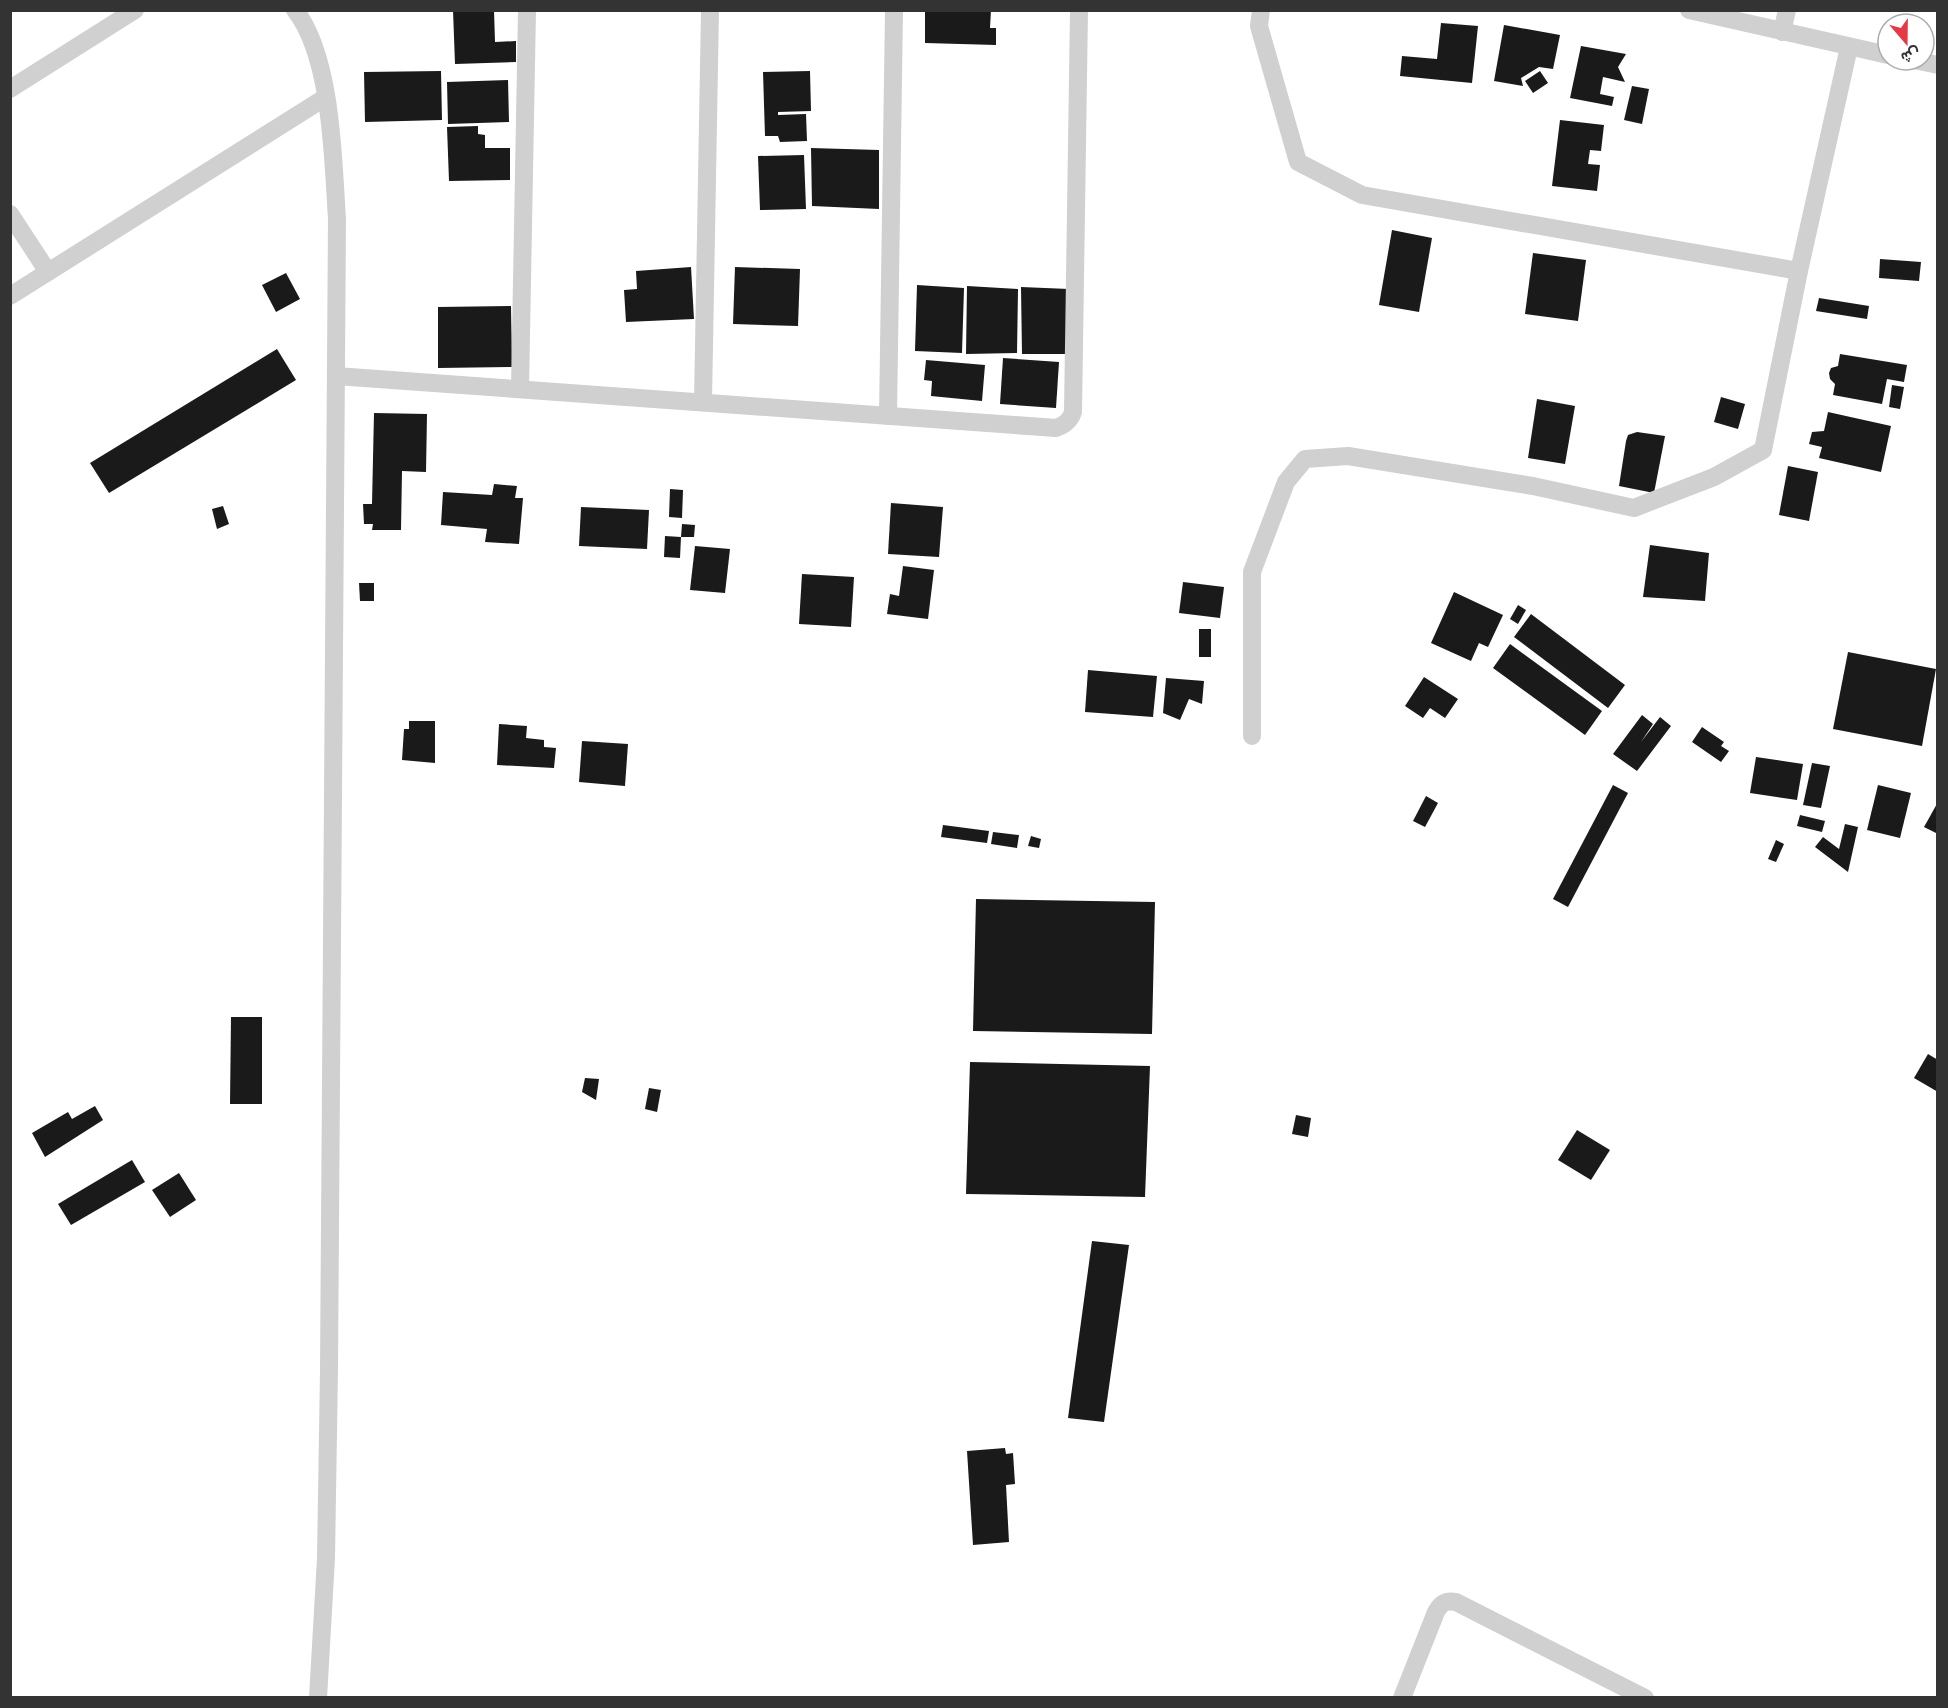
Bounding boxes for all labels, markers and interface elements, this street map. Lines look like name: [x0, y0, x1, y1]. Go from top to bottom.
north arrow: [1876, 12, 1936, 72]
text: ش: [1899, 43, 1924, 69]

